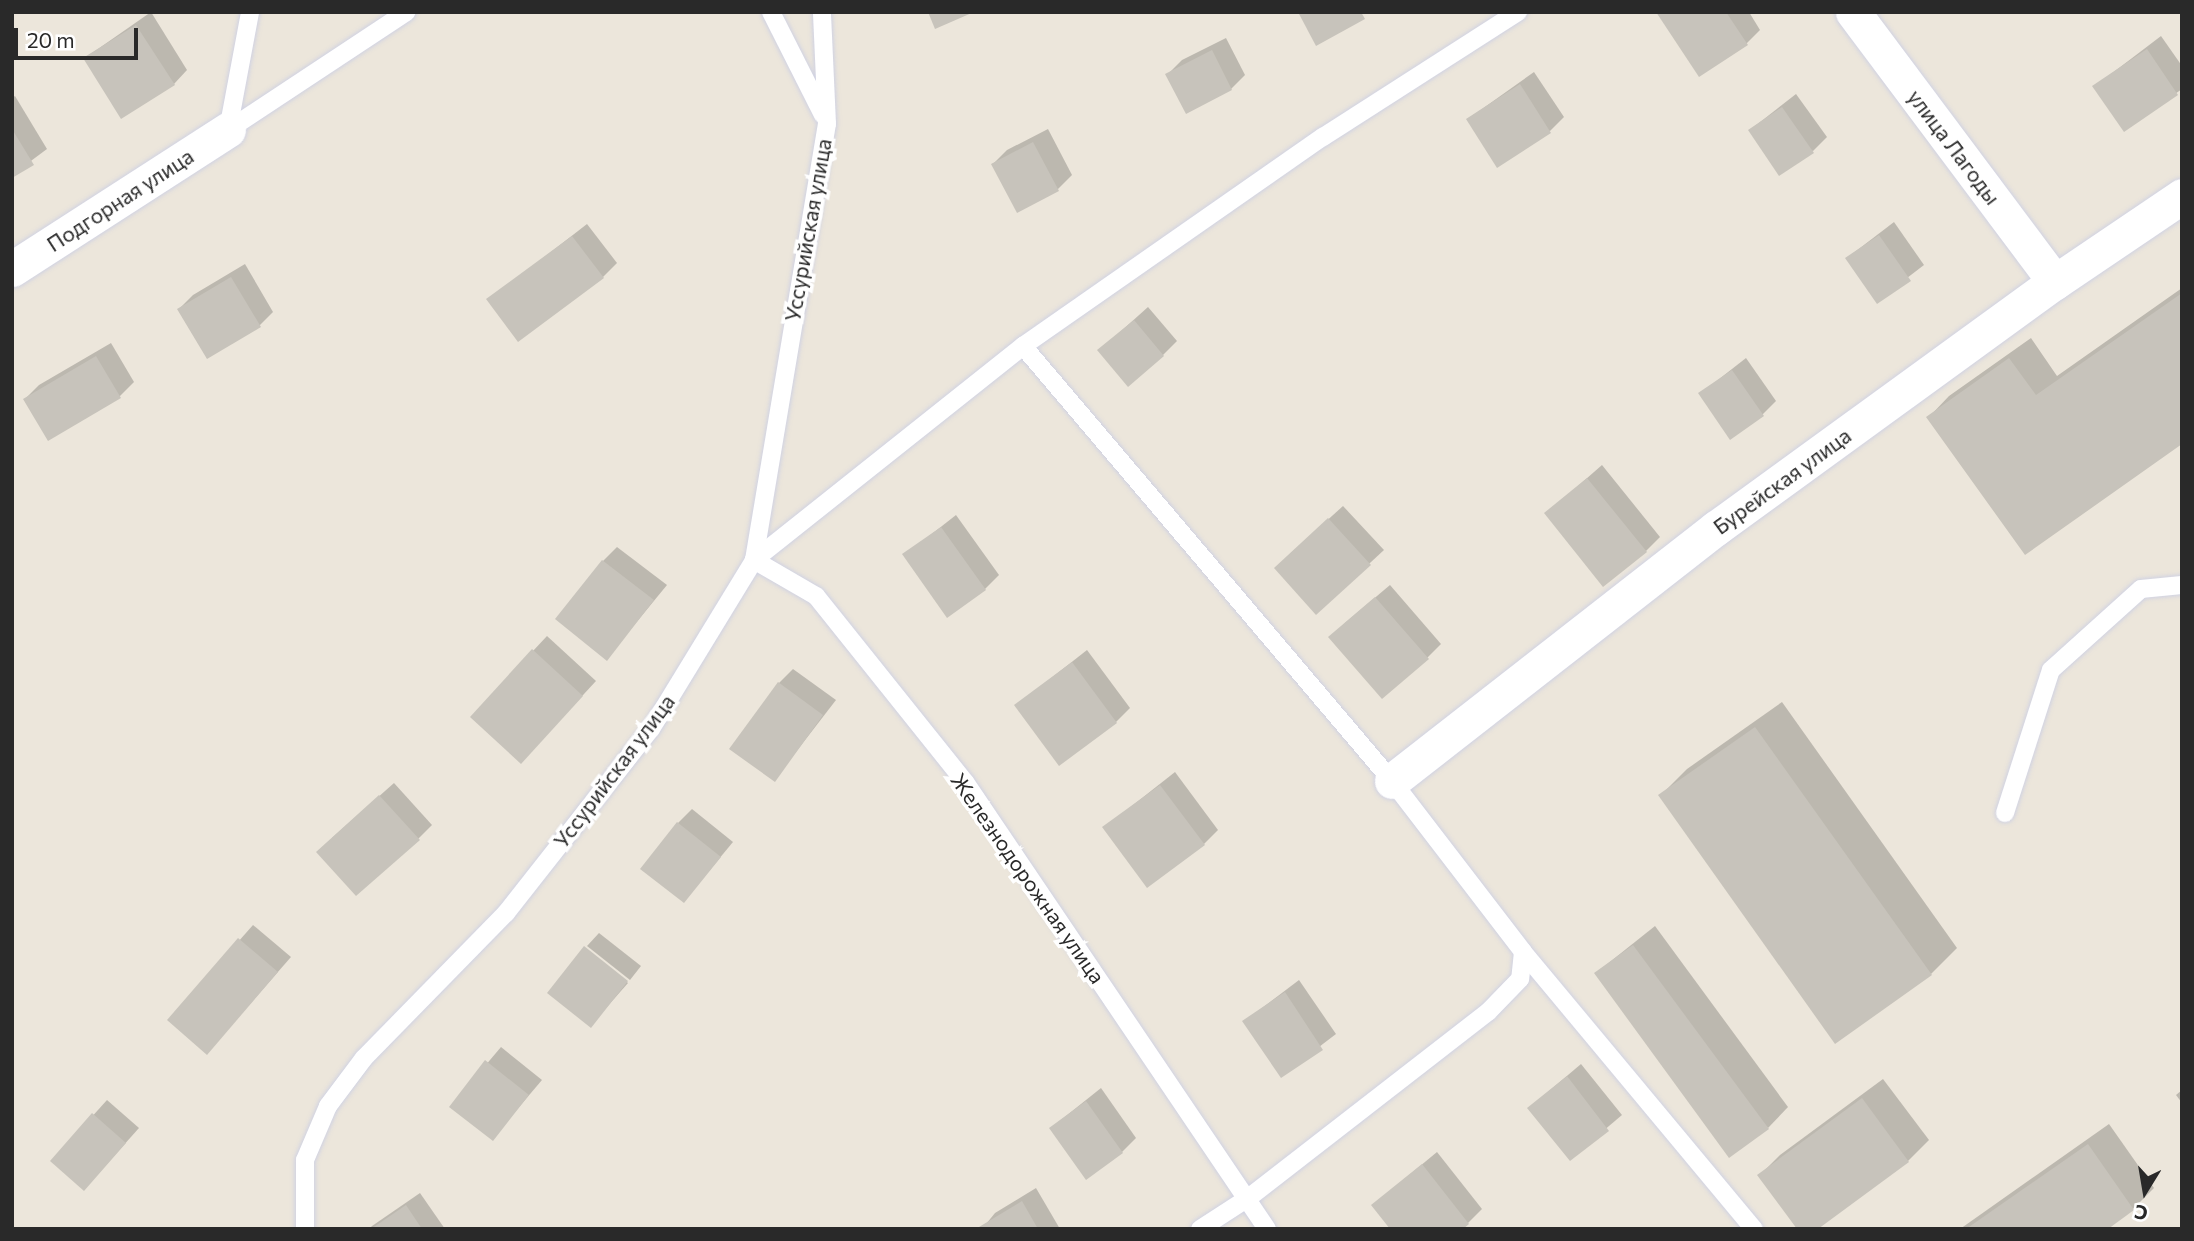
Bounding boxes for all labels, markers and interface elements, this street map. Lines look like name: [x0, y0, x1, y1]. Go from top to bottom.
scale bar: [18, 14, 142, 58]
text: 20 m: [27, 27, 75, 52]
street label: улица Лагоды: [1903, 85, 2005, 209]
street label: Уссурийская улица: [780, 137, 836, 323]
street label: Подгорная улица: [42, 143, 198, 257]
street label: Бурейская улица: [1708, 423, 1856, 539]
street label: Уссурийская улица: [548, 689, 680, 853]
street label: Железнодорожная улица: [946, 768, 1110, 988]
north arrow: [2110, 1157, 2180, 1227]
text: С: [2132, 1201, 2149, 1226]

